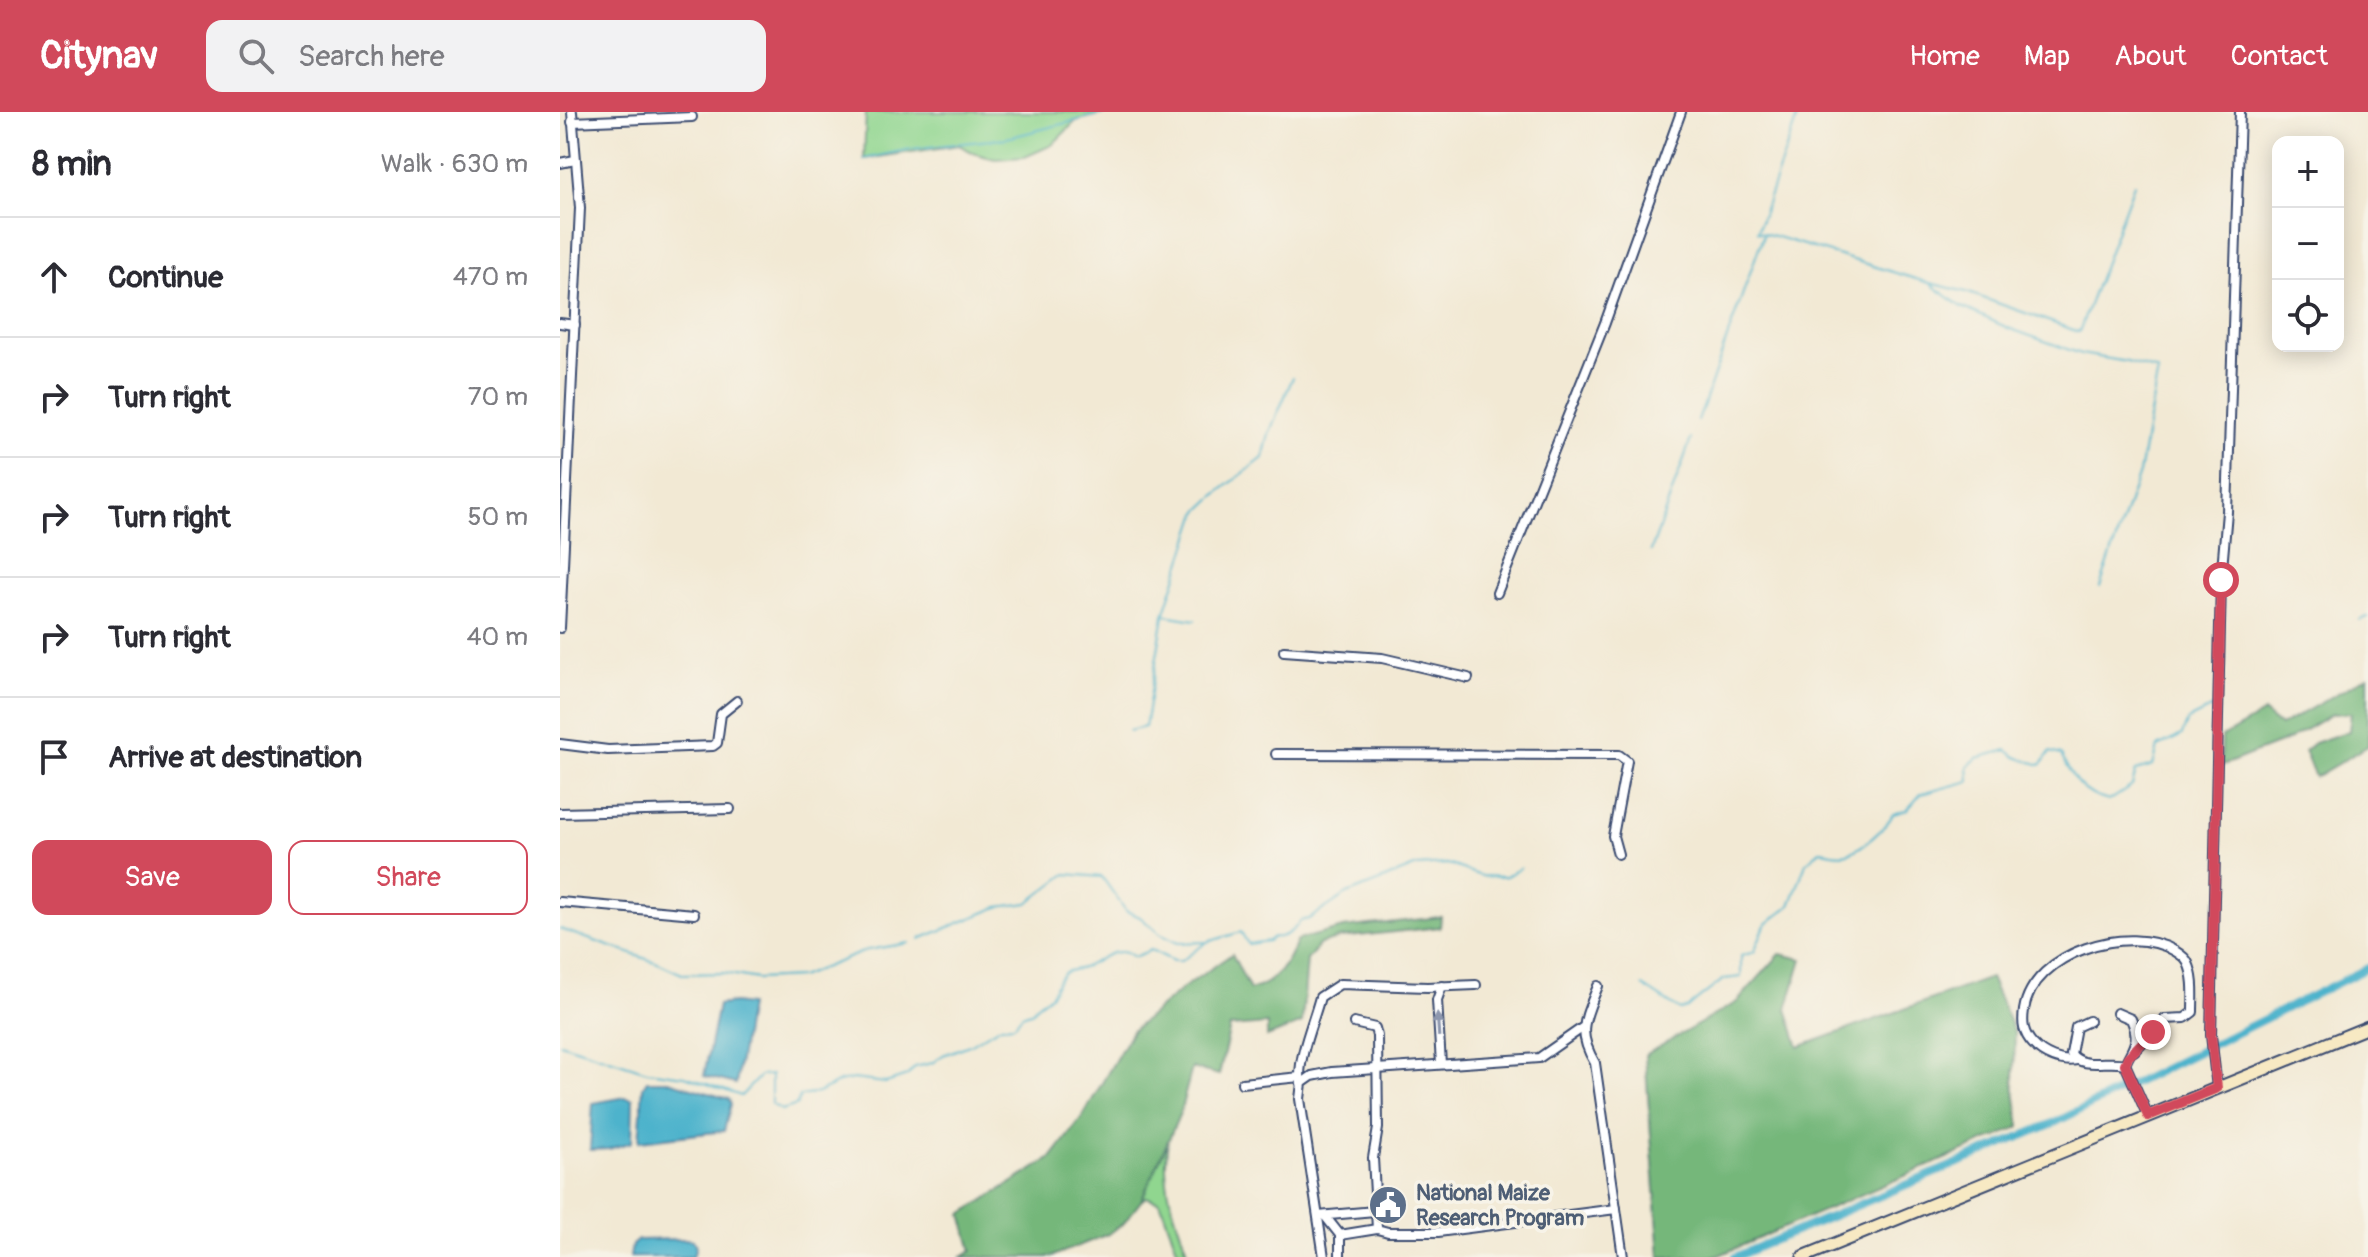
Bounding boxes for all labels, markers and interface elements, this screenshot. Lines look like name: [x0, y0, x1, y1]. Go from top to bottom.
search box: [206, 20, 766, 92]
text: Citynav: [40, 32, 158, 80]
icon: search: [234, 34, 278, 78]
text: Search here: [298, 38, 445, 75]
text: Home: [1909, 39, 1980, 74]
text: Map: [2024, 39, 2070, 74]
text: About: [2114, 39, 2187, 74]
text: Contact: [2231, 39, 2328, 74]
map controls: [2272, 136, 2344, 352]
button: +: [2272, 136, 2344, 208]
text: 8 min: [32, 143, 112, 186]
text: Walk · 630 m: [381, 148, 528, 180]
button: −: [2272, 208, 2344, 280]
icon: ahead: [32, 255, 76, 299]
text: Continue: [108, 259, 223, 296]
text: 470 m: [453, 261, 528, 293]
button: locate: [2272, 280, 2344, 352]
icon: right: [32, 375, 76, 419]
text: Turn right: [108, 379, 231, 416]
text: 70 m: [468, 381, 528, 413]
icon: right: [32, 495, 76, 539]
text: Turn right: [108, 499, 231, 536]
text: 50 m: [467, 501, 528, 533]
route start: [2203, 562, 2239, 598]
icon: right: [32, 615, 76, 659]
text: Turn right: [108, 619, 231, 656]
text: 40 m: [466, 621, 528, 653]
icon: arrive: [32, 735, 76, 779]
text: Arrive at destination: [108, 739, 362, 776]
button: Save: [32, 840, 272, 915]
button: Share: [288, 840, 528, 915]
one-way arrow: [1431, 1012, 1444, 1037]
route end: [2135, 1014, 2171, 1050]
place label: National Maize Research Program: [1416, 1179, 1584, 1232]
public building icon: National Maize Research Program: [1367, 1184, 1409, 1226]

